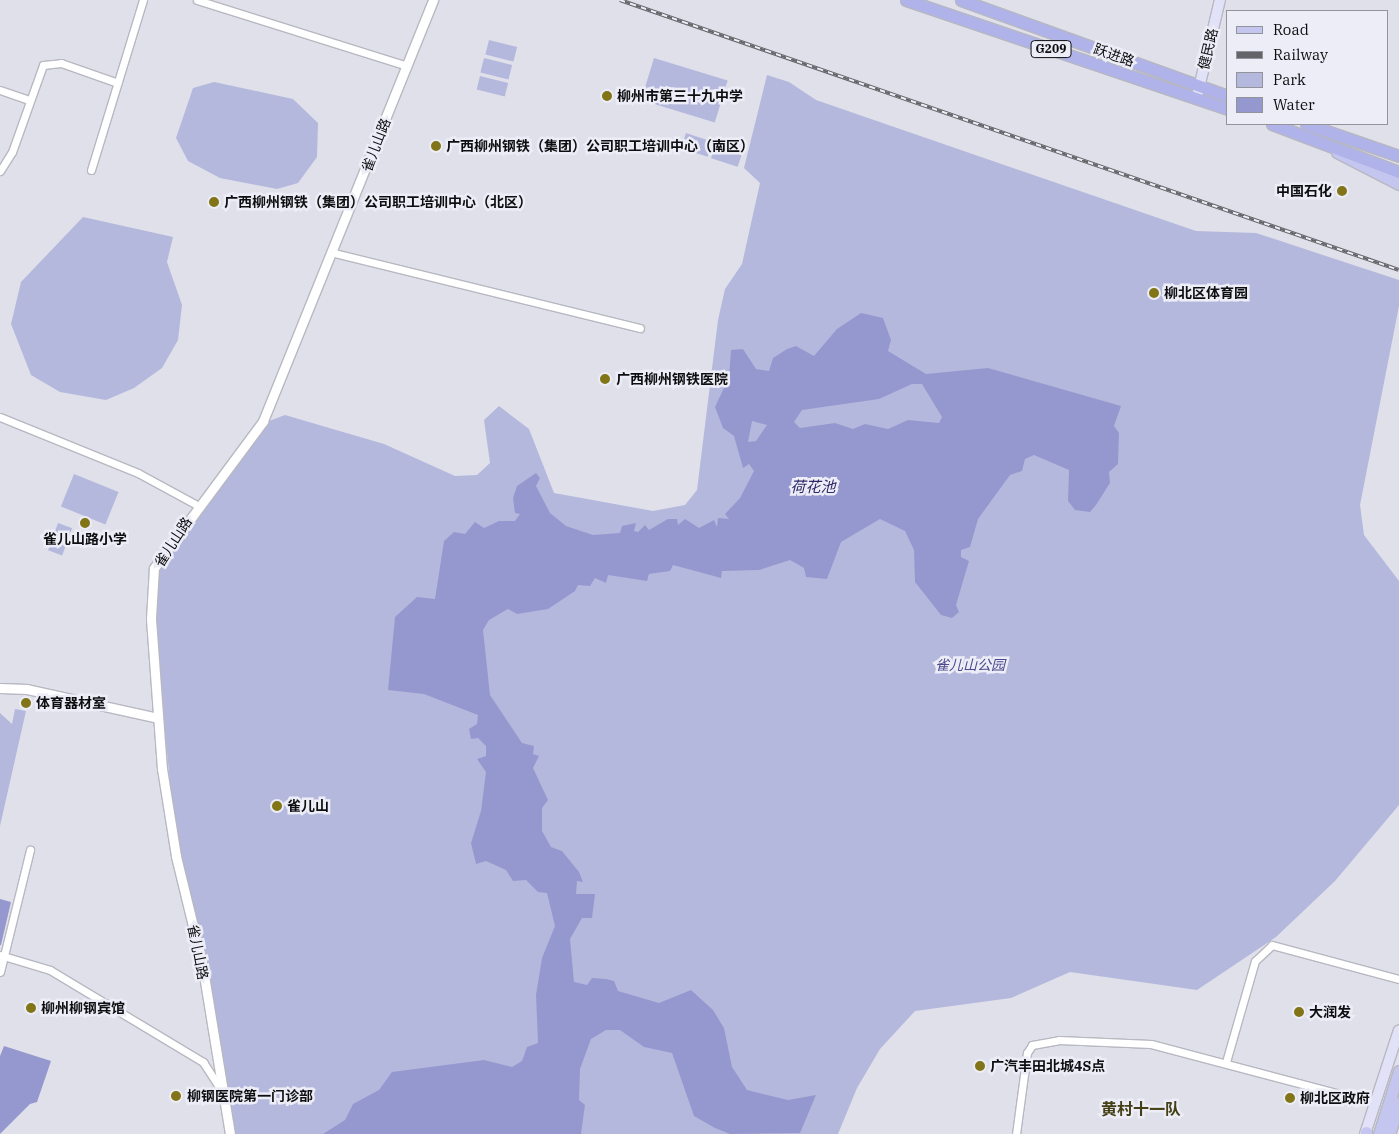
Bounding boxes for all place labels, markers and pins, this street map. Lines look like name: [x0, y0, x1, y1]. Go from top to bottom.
place label: 柳州市第三十九中学: [617, 88, 743, 104]
marker: 柳州市第三十九中学: [601, 90, 613, 102]
place label: 广西柳州钢铁（集团）公司职工培训中心（南区）: [446, 138, 754, 154]
marker: 广西柳州钢铁（集团）公司职工培训中心（南区）: [430, 140, 442, 152]
place label: 中国石化: [1276, 183, 1332, 199]
marker: 中国石化: [1336, 185, 1348, 197]
place label: 广西柳州钢铁（集团）公司职工培训中心（北区）: [224, 194, 532, 210]
marker: 广西柳州钢铁（集团）公司职工培训中心（北区）: [208, 196, 220, 208]
place label: 柳北区体育园: [1164, 285, 1248, 301]
marker: 柳北区体育园: [1148, 287, 1160, 299]
place label: 广西柳州钢铁医院: [616, 371, 728, 387]
marker: 广西柳州钢铁医院: [598, 372, 612, 386]
marker: 雀儿山路小学: [79, 517, 91, 529]
place label: 雀儿山路小学: [43, 531, 127, 547]
place label: 体育器材室: [36, 695, 106, 711]
marker: 体育器材室: [20, 697, 32, 709]
place label: 雀儿山: [287, 798, 329, 814]
marker: 雀儿山: [271, 800, 283, 812]
place label: 柳州柳钢宾馆: [41, 1000, 125, 1016]
marker: 柳州柳钢宾馆: [25, 1002, 37, 1014]
place label: 大润发: [1309, 1004, 1351, 1020]
marker: 大润发: [1293, 1006, 1305, 1018]
place label: 广汽丰田北城4S点: [990, 1058, 1105, 1074]
marker: 广汽丰田北城4S点: [974, 1060, 986, 1072]
place label: 柳钢医院第一门诊部: [187, 1088, 313, 1104]
marker: 柳钢医院第一门诊部: [169, 1089, 183, 1103]
place label: 柳北区政府: [1300, 1090, 1370, 1106]
marker: 柳北区政府: [1284, 1092, 1296, 1104]

